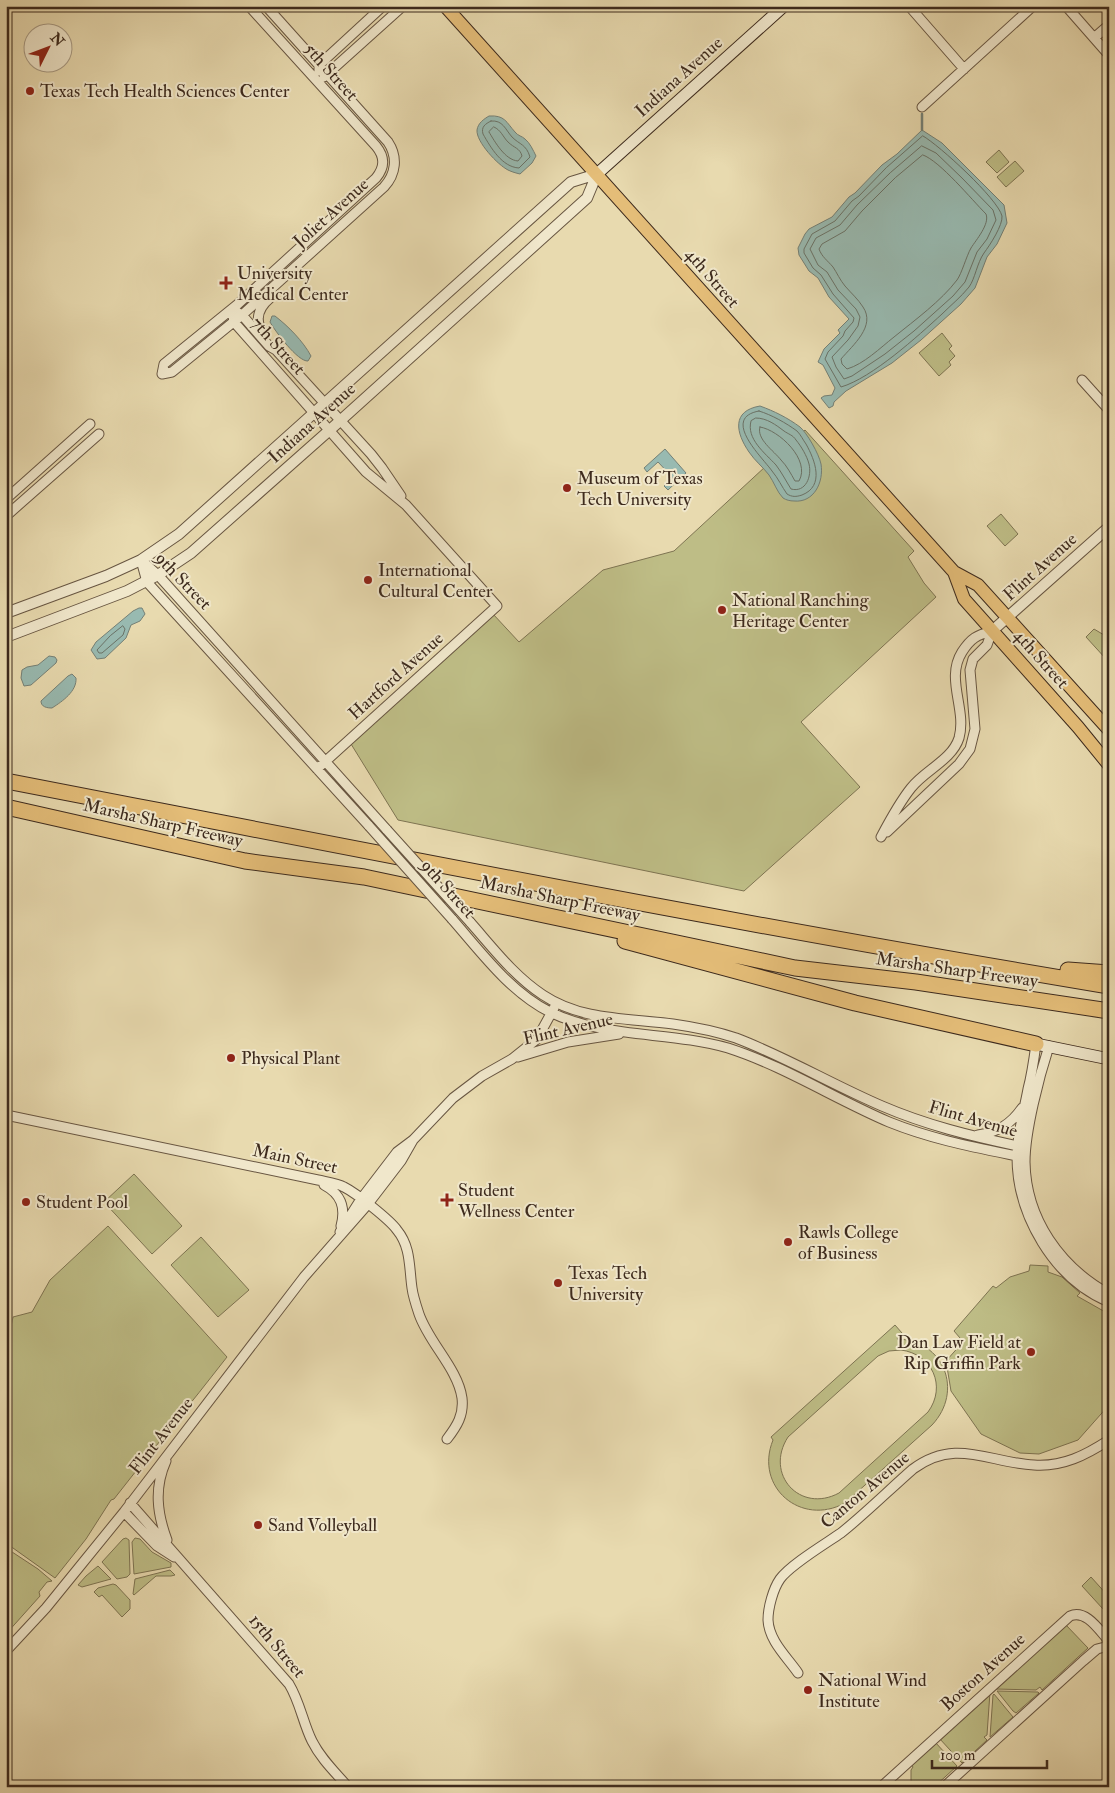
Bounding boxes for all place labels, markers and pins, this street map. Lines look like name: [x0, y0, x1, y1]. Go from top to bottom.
place label: Texas Tech Health Sciences Center: [40, 80, 290, 103]
marker: Texas Tech Health Sciences Center: [24, 85, 36, 97]
place label: University Medical Center: [237, 262, 349, 306]
marker: University Medical Center: [219, 276, 233, 290]
place label: Museum of Texas Tech University: [577, 467, 703, 511]
marker: Museum of Texas Tech University: [561, 482, 573, 494]
place label: International Cultural Center: [378, 559, 493, 603]
marker: International Cultural Center: [362, 574, 374, 586]
place label: National Ranching Heritage Center: [732, 589, 870, 633]
marker: National Ranching Heritage Center: [716, 604, 728, 616]
place label: Physical Plant: [241, 1047, 340, 1070]
marker: Physical Plant: [225, 1052, 237, 1064]
place label: Student Wellness Center: [457, 1179, 575, 1223]
place label: Student Pool: [36, 1191, 129, 1214]
marker: Student Wellness Center: [440, 1193, 454, 1207]
marker: Student Pool: [20, 1196, 32, 1208]
place label: Rawls College of Business: [798, 1221, 899, 1265]
marker: Rawls College of Business: [782, 1236, 794, 1248]
place label: Texas Tech University: [568, 1262, 648, 1306]
marker: Texas Tech University: [552, 1277, 564, 1289]
place label: Dan Law Field at Rip Griffin Park: [897, 1331, 1021, 1375]
marker: Dan Law Field at Rip Griffin Park: [1025, 1346, 1037, 1358]
place label: Sand Volleyball: [268, 1514, 378, 1537]
marker: Sand Volleyball: [252, 1519, 264, 1531]
place label: National Wind Institute: [818, 1669, 927, 1713]
marker: National Wind Institute: [802, 1684, 814, 1696]

